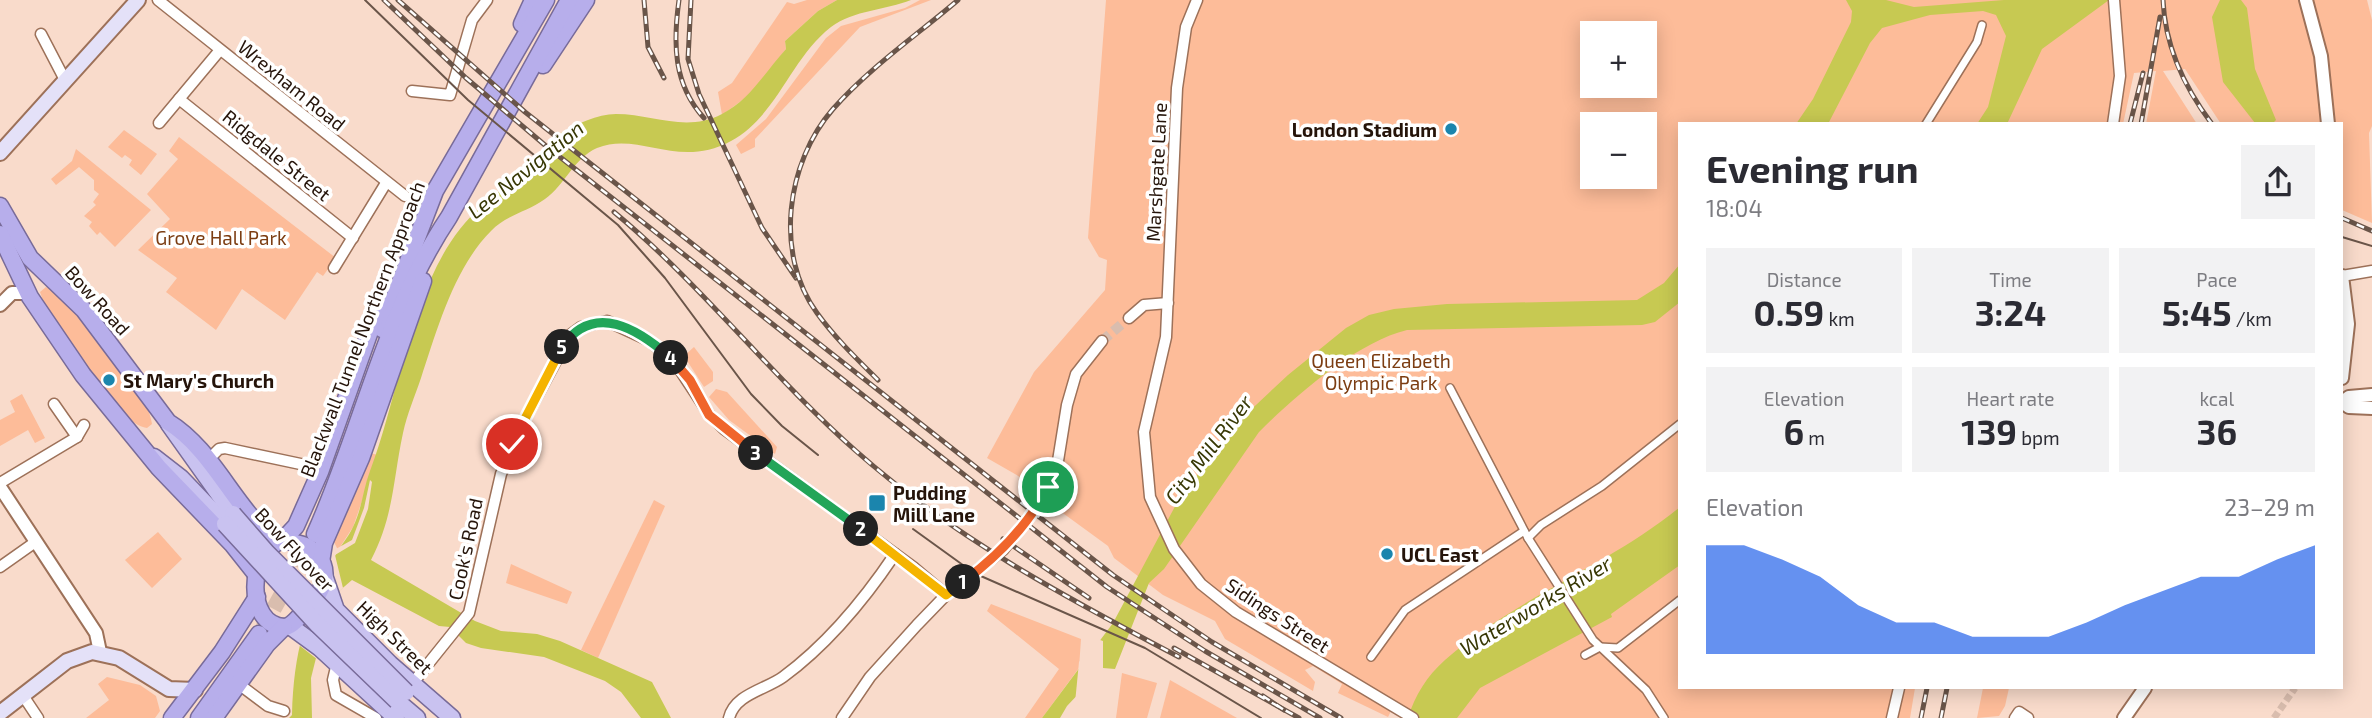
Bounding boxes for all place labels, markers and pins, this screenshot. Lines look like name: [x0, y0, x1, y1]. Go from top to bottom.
place label: London Stadium: [1292, 118, 1437, 141]
marker: London Stadium: [1443, 121, 1459, 137]
pin: 5: [544, 330, 580, 364]
pin: 4: [654, 340, 688, 376]
place label: St Mary's Church: [123, 369, 274, 393]
marker: St Mary's Church: [101, 372, 117, 388]
pin: [482, 414, 542, 474]
pin: 3: [738, 435, 774, 470]
pin: [1018, 457, 1078, 517]
place label: Pudding Mill Lane: [893, 481, 975, 526]
marker: Pudding Mill Lane: [867, 493, 887, 513]
pin: 2: [844, 512, 878, 546]
place label: UCL East: [1401, 543, 1479, 566]
marker: UCL East: [1379, 546, 1395, 562]
pin: 1: [946, 564, 981, 600]

